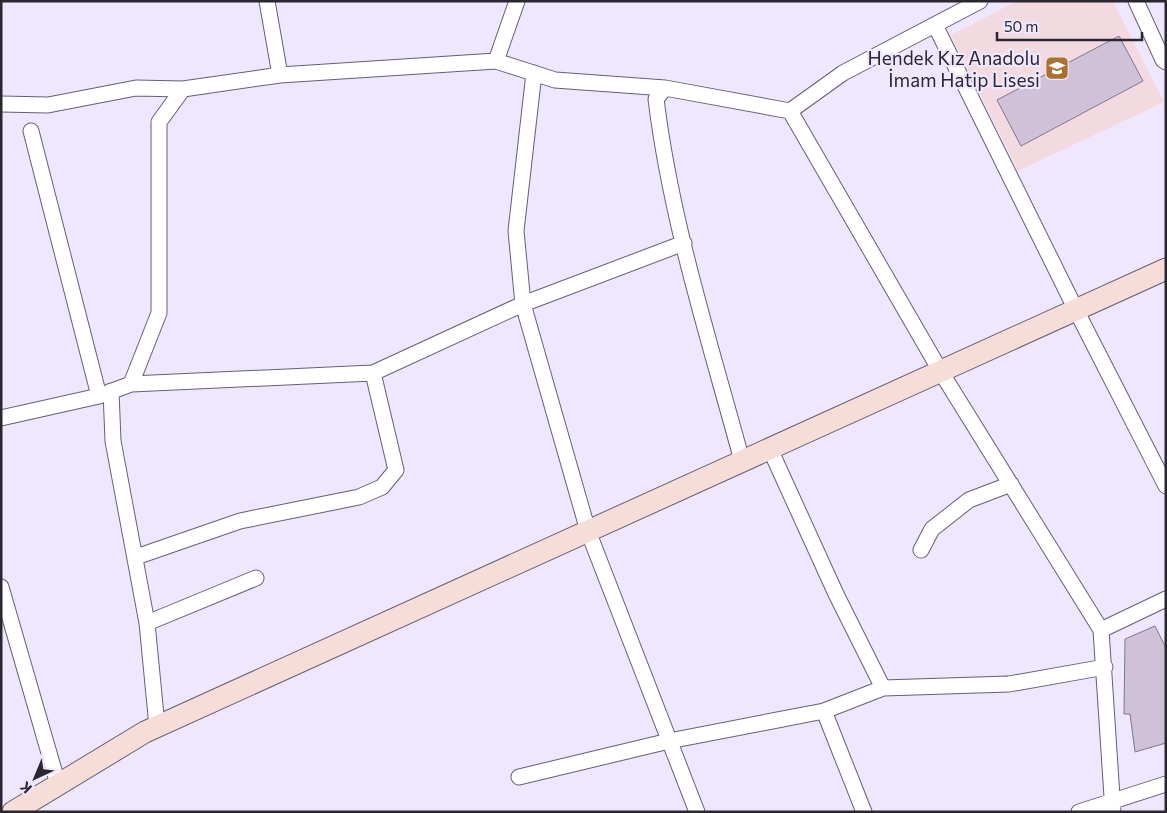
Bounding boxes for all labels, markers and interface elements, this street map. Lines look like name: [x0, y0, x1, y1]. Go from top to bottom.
scale bar: [997, 10, 1142, 42]
text: 50 m: [1004, 17, 1038, 35]
place label: Hendek Kız Anadolu İmam Hatip Lisesi: [868, 46, 1040, 91]
school or university icon: Hendek Kız Anadolu İmam Hatip Lisesi: [1044, 55, 1070, 81]
north arrow: [10, 753, 60, 803]
text: K: [16, 778, 35, 797]

